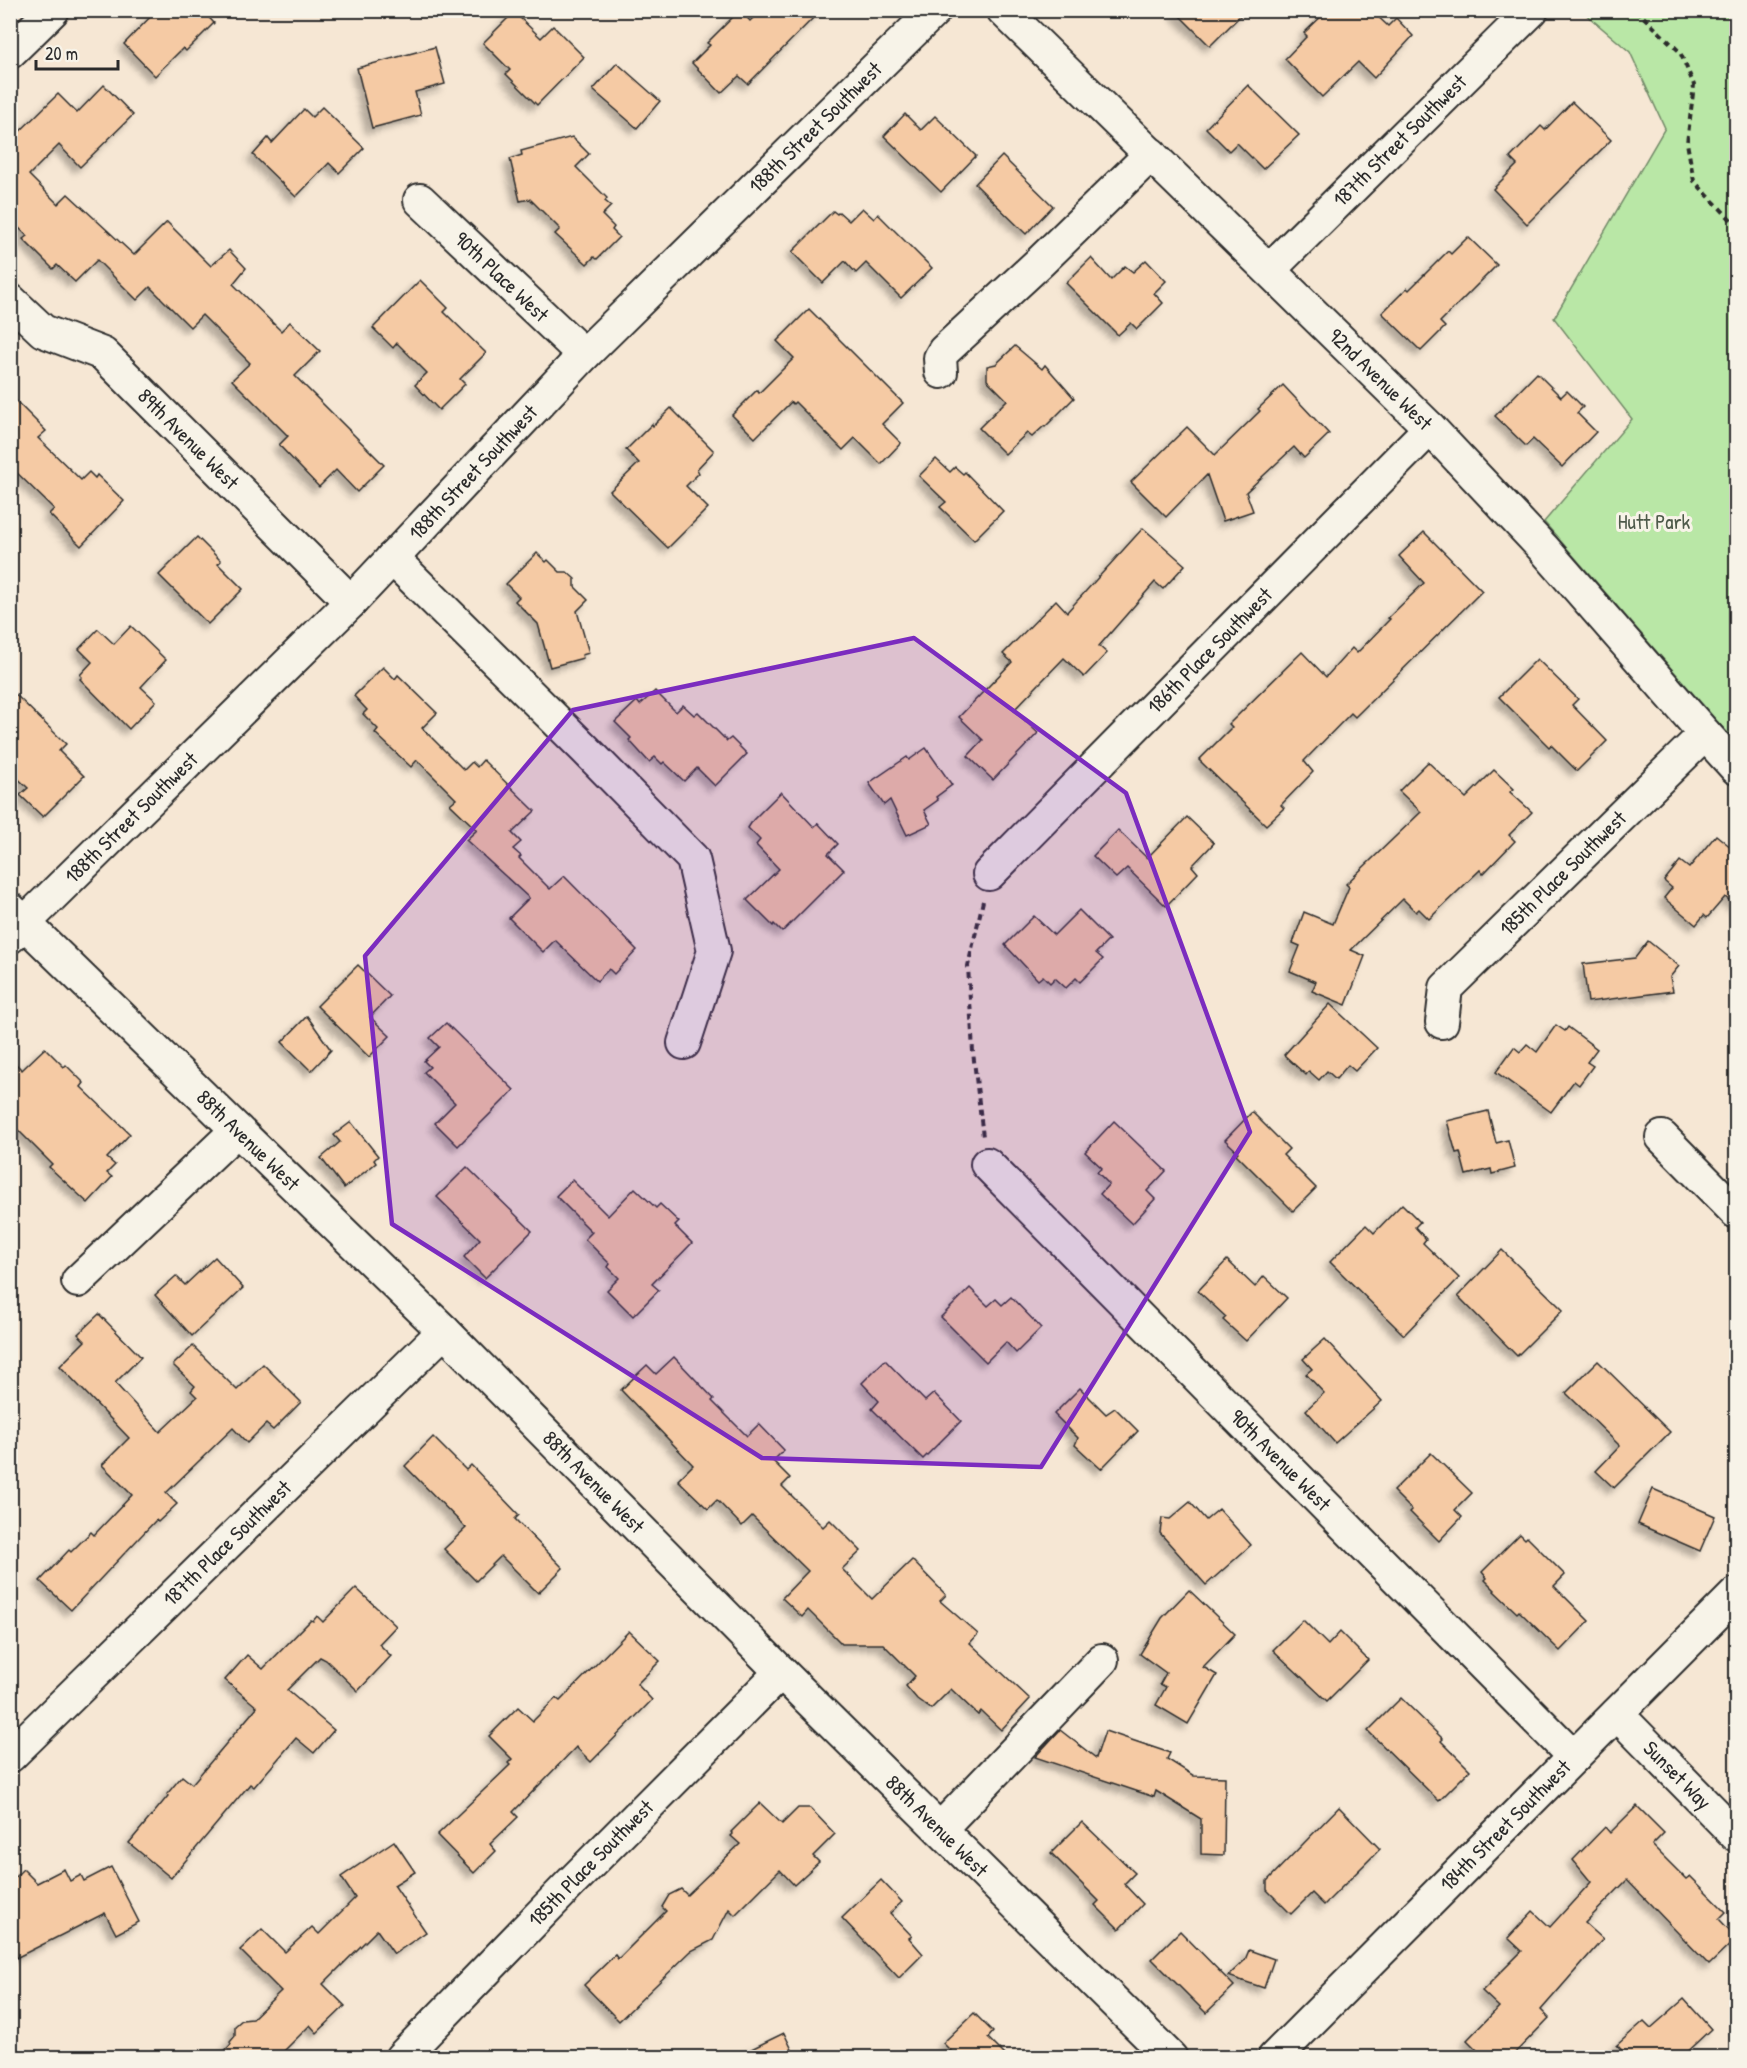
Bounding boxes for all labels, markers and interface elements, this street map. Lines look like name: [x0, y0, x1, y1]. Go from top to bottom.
scale bar: [36, 33, 118, 71]
text: 20 m: [45, 41, 78, 66]
street label: 188th Street Southwest: [742, 54, 889, 199]
street label: 187th Street Southwest: [1326, 67, 1473, 213]
street label: 90th Place West: [448, 225, 556, 329]
street label: 92nd Avenue West: [1322, 321, 1440, 437]
street label: 89th Avenue West: [131, 382, 246, 496]
street label: 188th Street Southwest: [402, 397, 544, 546]
park label: Hutt Park: [1618, 507, 1691, 536]
street label: 186th Place Southwest: [1140, 580, 1279, 720]
street label: 188th Street Southwest: [58, 745, 205, 890]
street label: 185th Place Southwest: [1493, 803, 1633, 942]
street label: 88th Avenue West: [190, 1083, 307, 1198]
street label: 90th Avenue West: [1224, 1403, 1338, 1518]
street label: 88th Avenue West: [536, 1424, 652, 1540]
street label: 187th Place Southwest: [156, 1473, 298, 1613]
street label: Sunset Way: [1637, 1734, 1718, 1816]
street label: 184th Street Southwest: [1433, 1752, 1578, 1898]
street label: 88th Avenue West: [879, 1768, 995, 1884]
street label: 185th Place Southwest: [521, 1793, 660, 1933]

